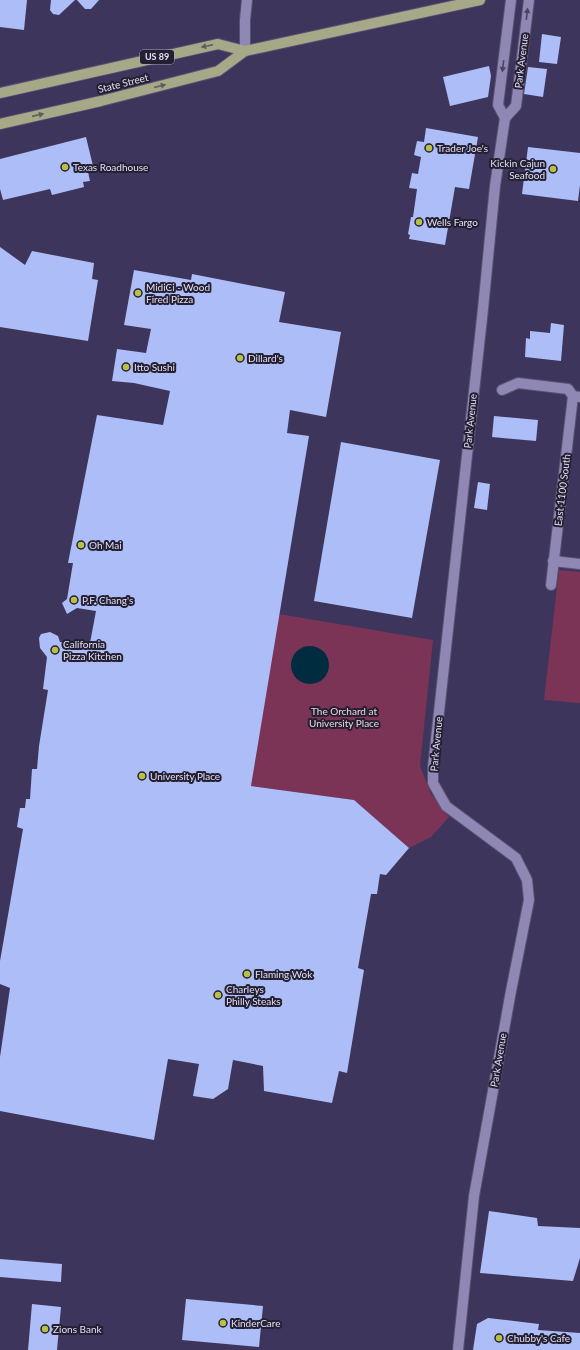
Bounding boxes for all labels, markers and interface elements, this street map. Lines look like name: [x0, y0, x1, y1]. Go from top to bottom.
one-way arrow: [524, 8, 530, 20]
street label: Park Avenue: [512, 33, 530, 89]
one-way arrow: [201, 43, 214, 49]
road number: US 89: [140, 50, 174, 64]
one-way arrow: [500, 60, 506, 73]
street label: State Street: [97, 71, 150, 95]
one-way arrow: [154, 82, 167, 88]
one-way arrow: [32, 112, 44, 118]
place label: Trader Joe's: [437, 142, 488, 154]
marker: Trader Joe's: [424, 143, 434, 153]
place label: Kickin Cajun Seafood: [490, 157, 545, 181]
place label: Texas Roadhouse: [73, 161, 148, 173]
marker: Texas Roadhouse: [60, 162, 70, 172]
marker: Kickin Cajun Seafood: [548, 164, 558, 174]
place label: Wells Fargo: [427, 216, 478, 228]
marker: Wells Fargo: [414, 217, 424, 227]
place label: MidiCi - Wood Fired Pizza: [146, 281, 210, 305]
marker: MidiCi - Wood Fired Pizza: [133, 288, 143, 298]
place label: Dillard's: [248, 352, 283, 364]
marker: Dillard's: [235, 353, 245, 363]
place label: Itto Sushi: [134, 361, 175, 373]
marker: Itto Sushi: [121, 362, 131, 372]
street label: Park Avenue: [461, 393, 479, 449]
street label: East 1100 South: [552, 453, 572, 527]
place label: Oh Mai: [89, 539, 122, 551]
marker: Oh Mai: [76, 540, 86, 550]
place label: P.F. Chang's: [82, 594, 133, 606]
marker: P.F. Chang's: [69, 595, 79, 605]
place label: California Pizza Kitchen: [63, 638, 122, 662]
marker: California Pizza Kitchen: [50, 645, 60, 655]
park label: The Orchard at University Place: [309, 705, 379, 729]
street label: Park Avenue: [428, 716, 444, 772]
place label: University Place: [150, 770, 220, 782]
marker: University Place: [137, 771, 147, 781]
place label: Flaming Wok: [255, 968, 313, 980]
marker: Flaming Wok: [242, 969, 252, 979]
place label: Charleys Philly Steaks: [226, 983, 281, 1007]
marker: Charleys Philly Steaks: [213, 990, 223, 1000]
street label: Park Avenue: [487, 1032, 509, 1088]
place label: KinderCare: [231, 1317, 281, 1329]
marker: KinderCare: [218, 1318, 228, 1328]
place label: Zions Bank: [53, 1323, 102, 1335]
marker: Zions Bank: [40, 1324, 50, 1334]
place label: Chubby's Cafe: [507, 1332, 570, 1344]
marker: Chubby's Cafe: [494, 1333, 504, 1343]

